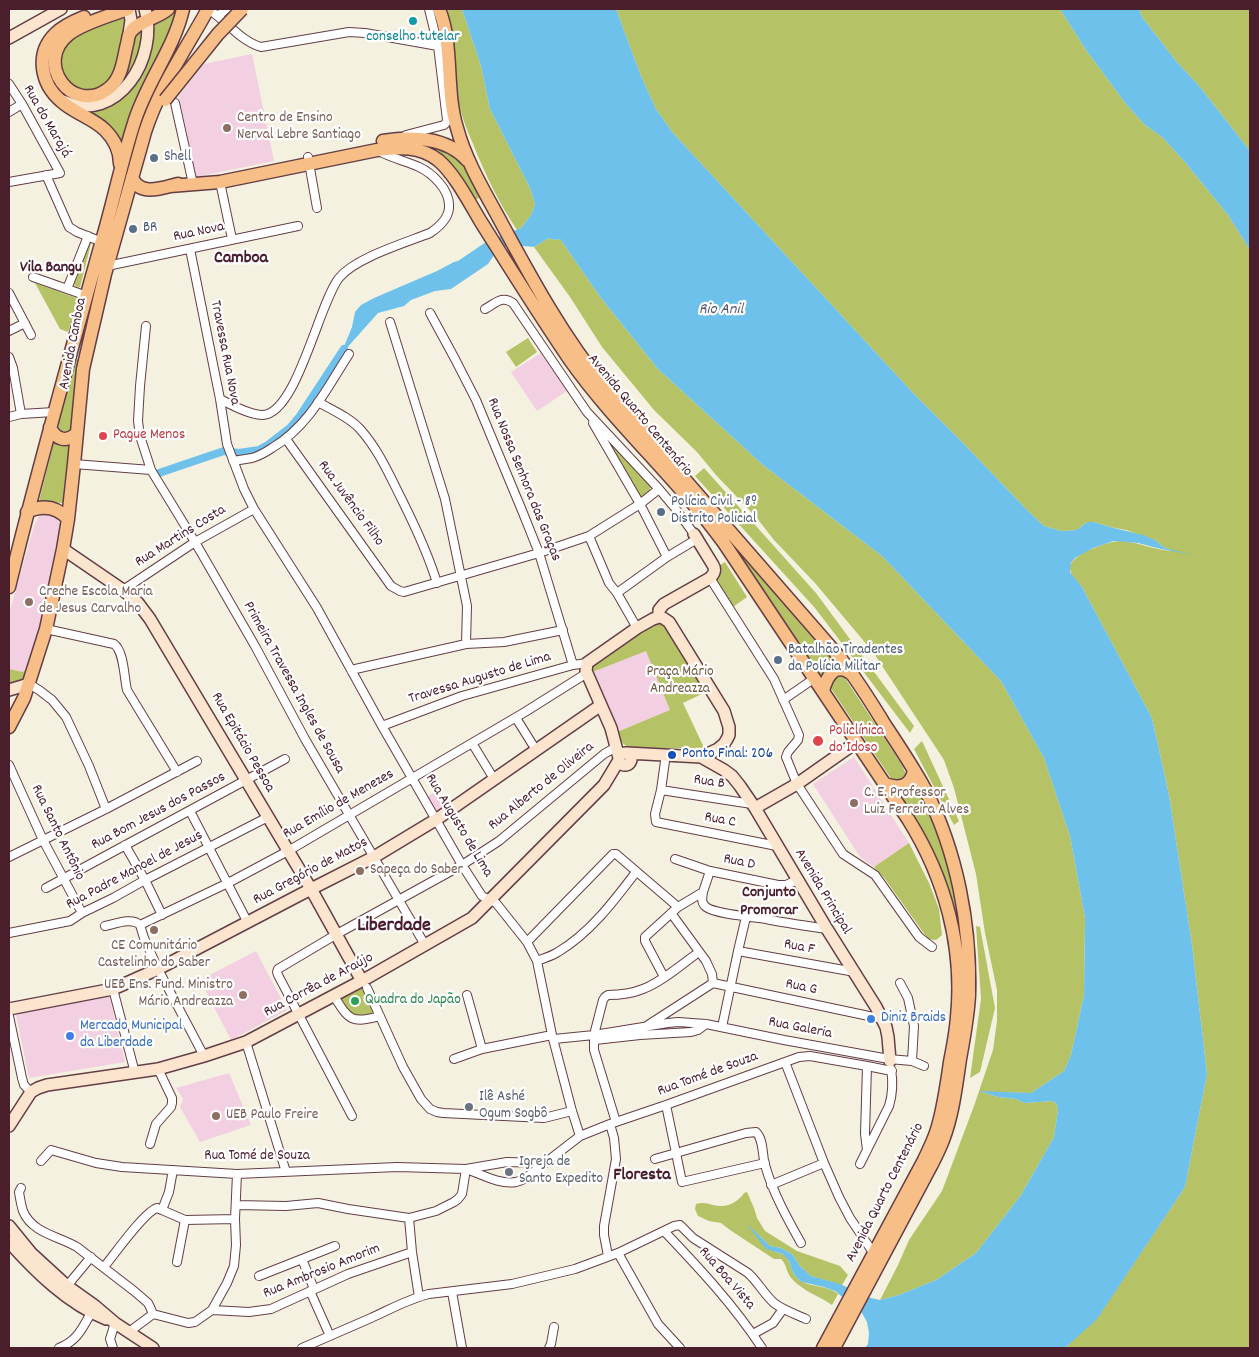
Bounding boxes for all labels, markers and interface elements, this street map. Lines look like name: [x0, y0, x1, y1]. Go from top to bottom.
marker: conselho tutelar: [407, 15, 419, 27]
place label: conselho tutelar: [366, 29, 460, 47]
street label: Rua do Marajá: [18, 82, 74, 162]
place label: Centro de Ensino Nerval Lebre Santiago: [237, 110, 361, 145]
marker: Centro de Ensino Nerval Lebre Santiago: [221, 122, 233, 134]
place label: Shell: [164, 149, 191, 167]
marker: Shell: [148, 152, 160, 164]
street label: Rua Nova: [172, 219, 226, 247]
place label: BR: [143, 220, 157, 238]
marker: BR: [127, 223, 139, 235]
district label: Camboa: [214, 249, 268, 271]
district label: Vila Bangu: [20, 259, 82, 279]
street label: Avenida Camboa: [56, 297, 92, 391]
street label: Travessa Rua Nova: [205, 299, 243, 407]
water label: Rio Anil: [699, 301, 743, 321]
street label: Avenida Quarto Centenário: [583, 351, 695, 481]
street label: Rua Nossa Senhora das Graças: [482, 396, 564, 564]
place label: Pague Menos: [113, 427, 185, 445]
marker: Pague Menos: [97, 430, 109, 442]
street label: Rua Juvêncio Filho: [313, 458, 387, 550]
place label: Polícia Civil - 8º Distrito Policial: [671, 494, 757, 529]
street label: Rua Martins Costa: [132, 502, 230, 572]
marker: Polícia Civil - 8º Distrito Policial: [655, 506, 667, 518]
place label: Creche Escola Maria de Jesus Carvalho: [39, 584, 153, 619]
marker: Creche Escola Maria de Jesus Carvalho: [23, 596, 35, 608]
street label: Primeira Travessa Ingles de Sousa: [238, 599, 348, 777]
place label: Batalhão Tiradentes da Polícia Militar: [788, 642, 903, 677]
street label: Travessa Augusto de Lima: [407, 649, 553, 709]
marker: Batalhão Tiradentes da Polícia Militar: [772, 654, 784, 666]
park label: Praça Mário Andreazza: [646, 664, 714, 699]
street label: Rua Epitácio Pessoa: [206, 690, 278, 796]
place label: Policlínica do Idoso: [829, 723, 884, 758]
marker: Policlínica do Idoso: [811, 734, 825, 748]
street label: Rua Alberto de Oliveira: [486, 739, 598, 835]
place label: Ponto Final: 206: [682, 746, 773, 764]
marker: Ponto Final: 206: [666, 749, 678, 761]
street label: Rua Emílio de Menezes: [280, 766, 398, 844]
street label: Rua Bom Jesus dos Passos: [89, 769, 229, 855]
street label: Rua Augusto de Lima: [420, 771, 496, 881]
street label: Rua B: [692, 772, 726, 794]
street label: Rua Santo Antônio: [26, 782, 88, 884]
place label: C. E. Professor Luiz Ferreira Alves: [864, 785, 969, 820]
marker: C. E. Professor Luiz Ferreira Alves: [848, 797, 860, 809]
street label: Rua C: [703, 809, 737, 833]
street label: Rua Padre Manoel de Jesus: [64, 827, 206, 915]
street label: Rua Gregório de Matos: [251, 834, 371, 910]
street label: Avenida Principal: [789, 846, 855, 938]
street label: Rua D: [721, 851, 757, 875]
place label: Sapeça do Saber: [370, 862, 463, 880]
marker: Sapeça do Saber: [354, 865, 366, 877]
district label: Conjunto Promorar: [740, 884, 798, 922]
district label: Liberdade: [357, 915, 431, 939]
marker: CE Comunitário Castelinho do Saber: [148, 924, 160, 936]
street label: Rua F: [782, 936, 816, 960]
place label: CE Comunitário Castelinho do Saber: [98, 938, 210, 973]
street label: Rua Corrêa de Araújo: [261, 950, 377, 1022]
street label: Rua G: [784, 976, 818, 1000]
place label: UEB Ens. Fund. Ministro Mário Andreazza: [104, 977, 233, 1012]
marker: UEB Ens. Fund. Ministro Mário Andreazza: [237, 989, 249, 1001]
place label: Quadra do Japão: [365, 992, 461, 1010]
marker: Quadra do Japão: [349, 995, 361, 1007]
place label: Diniz Braids: [881, 1010, 946, 1028]
marker: Diniz Braids: [865, 1013, 877, 1025]
street label: Rua Galeria: [767, 1014, 833, 1044]
place label: Mercado Municipal da Liberdade: [80, 1018, 182, 1053]
marker: Mercado Municipal da Liberdade: [64, 1030, 76, 1042]
street label: Rua Tomé de Souza: [655, 1049, 761, 1101]
place label: Ilê Ashé Ogum Sogbô: [479, 1089, 547, 1124]
marker: Ilê Ashé Ogum Sogbô: [463, 1101, 475, 1113]
place label: UEB Paulo Freire: [226, 1107, 318, 1125]
marker: UEB Paulo Freire: [210, 1110, 222, 1122]
street label: Avenida Quarto Centenário: [843, 1120, 929, 1266]
street label: Rua Tomé de Souza: [204, 1148, 310, 1166]
place label: Igreja de Santo Expedito: [519, 1154, 603, 1189]
marker: Igreja de Santo Expedito: [503, 1166, 515, 1178]
district label: Floresta: [613, 1166, 671, 1188]
street label: Rua Ambrosio Amorim: [261, 1240, 383, 1304]
street label: Rua Boa Vista: [694, 1244, 758, 1314]

